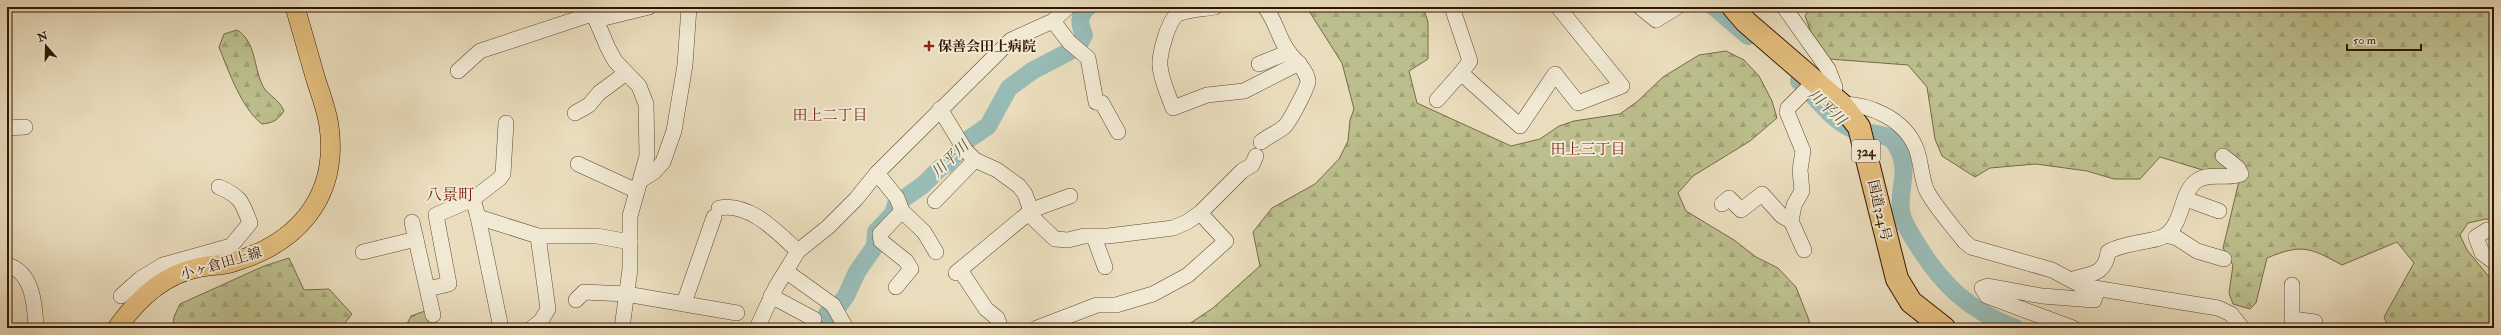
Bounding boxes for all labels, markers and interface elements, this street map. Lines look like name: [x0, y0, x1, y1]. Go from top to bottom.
north arrow: [26, 26, 66, 66]
scale bar: [2347, 26, 2421, 52]
text: N: [35, 29, 51, 45]
text: 50 m: [2353, 33, 2377, 48]
place label: 保善会田上病院: [938, 38, 1036, 55]
marker: 保善会田上病院: [923, 40, 935, 52]
water label: 川平川: [1804, 85, 1851, 131]
district label: 田上二丁目: [792, 106, 868, 125]
water label: 川平川: [928, 136, 975, 182]
district label: 田上三丁目: [1550, 140, 1626, 159]
road number: 324: [1852, 140, 1880, 162]
street label: 国道324号: [1864, 178, 1895, 242]
district label: 八景町: [426, 185, 474, 205]
street label: 小ヶ倉田上線: [178, 244, 264, 283]

